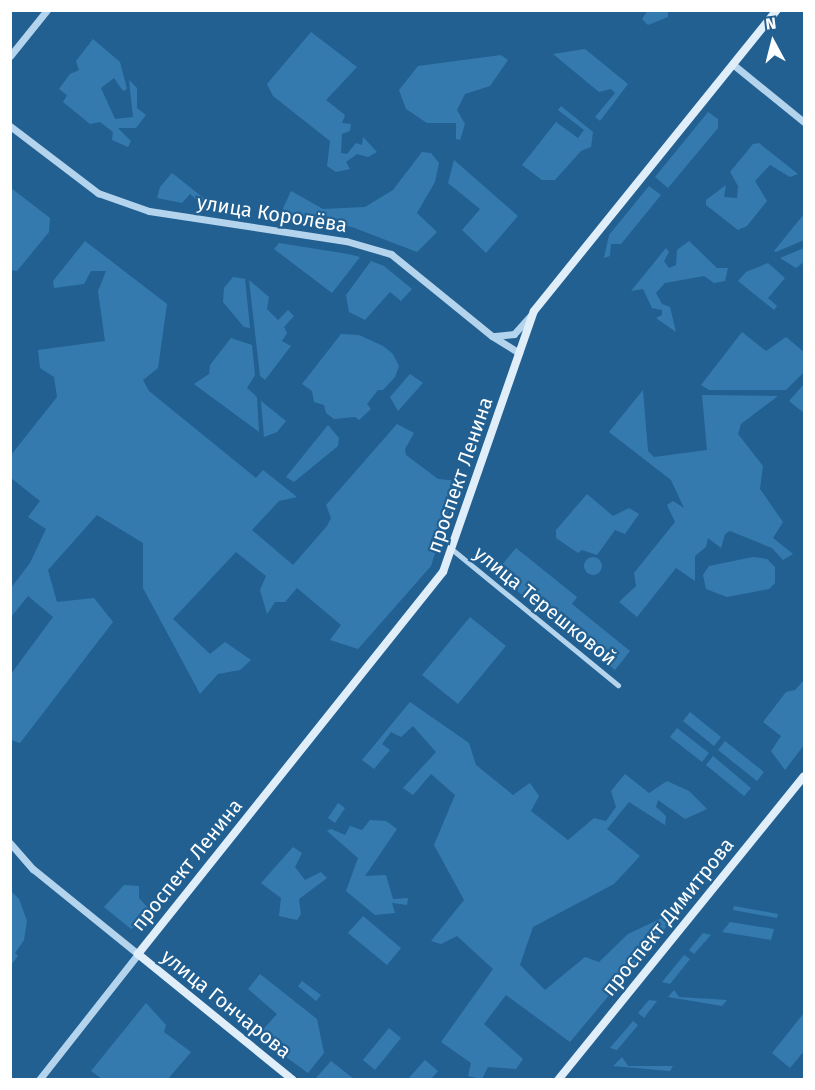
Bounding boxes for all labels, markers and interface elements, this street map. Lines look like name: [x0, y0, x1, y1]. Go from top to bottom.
north arrow: [743, 12, 803, 72]
text: N: [764, 14, 777, 34]
street label: улица Королёва: [195, 190, 349, 238]
street label: проспект Ленина: [422, 394, 498, 556]
street label: улица Терешковой: [469, 541, 621, 671]
street label: проспект Ленина: [126, 794, 248, 936]
street label: проспект Димитрова: [597, 833, 739, 1001]
street label: улица Гончарова: [156, 944, 296, 1064]

